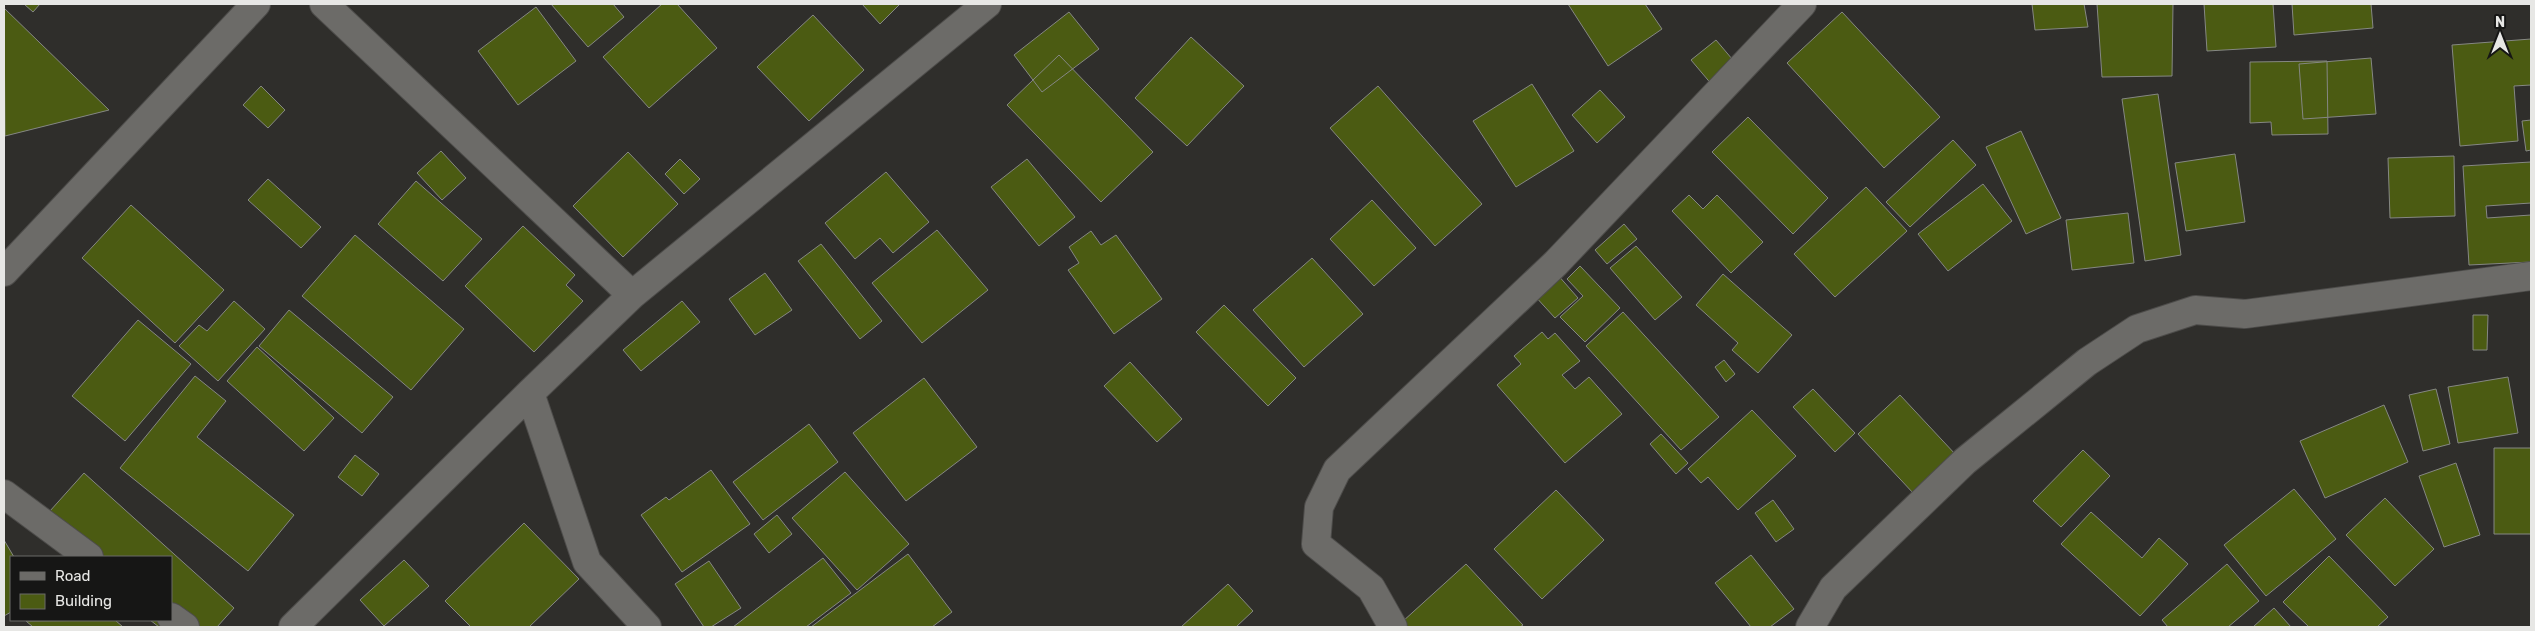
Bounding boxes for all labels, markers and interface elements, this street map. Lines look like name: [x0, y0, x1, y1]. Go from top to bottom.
north arrow: [2475, 10, 2525, 60]
text: N: [2495, 14, 2505, 31]
legend: [10, 556, 172, 621]
text: Road: [55, 567, 91, 585]
text: Building: [55, 592, 112, 610]

